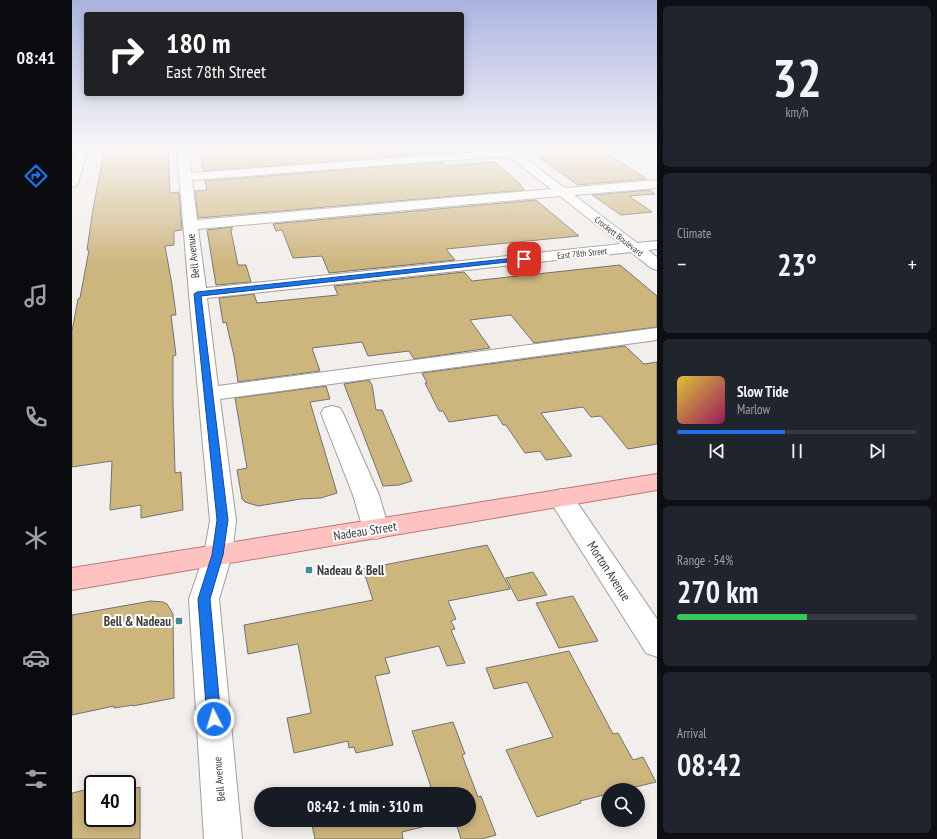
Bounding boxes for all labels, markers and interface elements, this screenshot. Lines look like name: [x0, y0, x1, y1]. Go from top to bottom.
text: 180 m: [166, 24, 230, 61]
icon: right: [100, 28, 152, 80]
text: 32: [772, 44, 822, 111]
text: 08:41: [17, 46, 55, 69]
text: East 78th Street: [166, 60, 266, 83]
text: km/h: [785, 104, 809, 121]
icon: directions: [22, 162, 50, 190]
street label: Crockett Boulevard: [592, 214, 646, 258]
text: Climate: [677, 225, 711, 242]
street label: Bell Avenue: [184, 233, 202, 279]
pin: [507, 242, 541, 276]
street label: East 78th Street: [557, 245, 608, 261]
text: 23°: [777, 245, 817, 284]
icon: arrive: [513, 248, 535, 270]
text: −: [677, 250, 686, 278]
text: +: [908, 250, 917, 278]
icon: music: [22, 282, 50, 310]
text: Slow Tide: [737, 382, 789, 401]
text: Marlow: [737, 401, 770, 418]
icon: phone: [22, 403, 50, 431]
icon: previous: [706, 440, 728, 462]
icon: pause: [786, 440, 808, 462]
icon: next: [866, 440, 888, 462]
street label: Nadeau Street: [332, 518, 398, 544]
icon: climate: [22, 524, 50, 552]
street label: Morton Avenue: [583, 538, 635, 604]
text: Range · 54%: [677, 552, 733, 569]
place label: Nadeau & Bell: [317, 562, 385, 579]
marker: Nadeau & Bell: [304, 565, 314, 575]
text: 270 km: [677, 572, 758, 611]
place label: Bell & Nadeau: [104, 613, 171, 630]
marker: Bell & Nadeau: [174, 616, 184, 626]
icon: car: [22, 644, 50, 672]
position arrow: [193, 698, 235, 740]
text: Arrival: [677, 725, 706, 742]
text: 08:42: [677, 745, 742, 784]
street label: Bell Avenue: [210, 756, 228, 802]
icon: filters: [22, 765, 50, 793]
speed limit sign: 40: [84, 775, 136, 827]
map controls: [601, 783, 645, 827]
button: search: [601, 783, 645, 827]
text: 08:42 · 1 min · 310 m: [307, 797, 423, 816]

